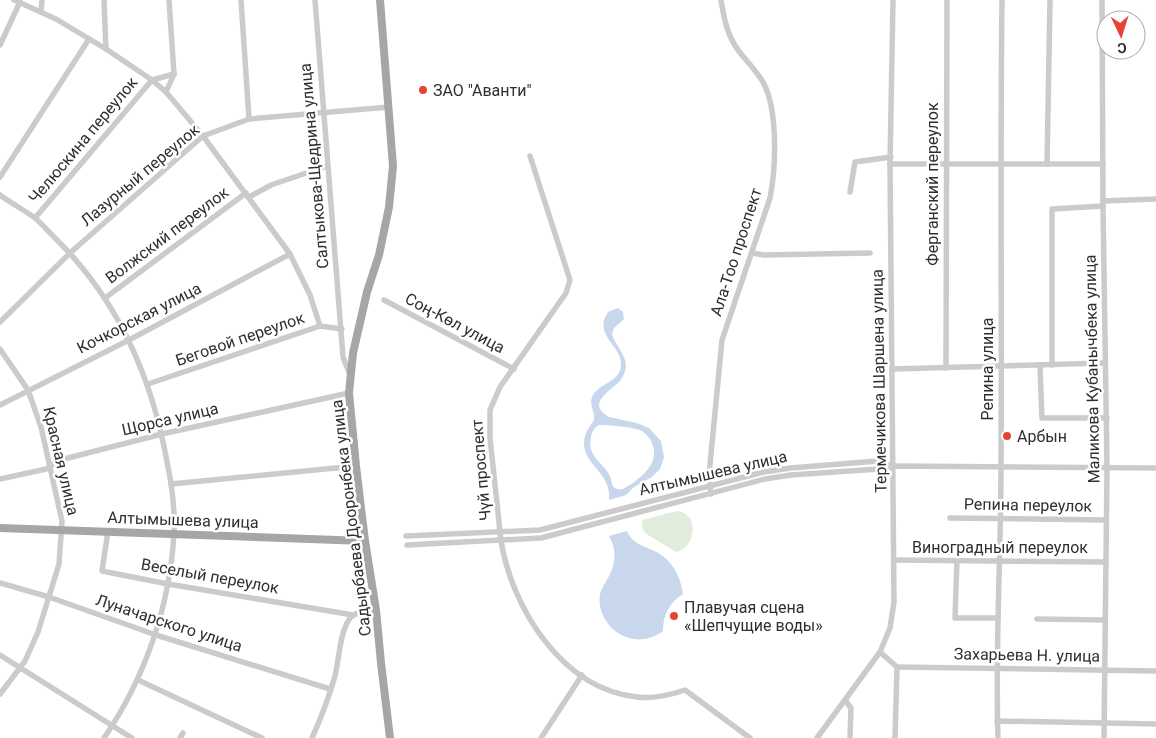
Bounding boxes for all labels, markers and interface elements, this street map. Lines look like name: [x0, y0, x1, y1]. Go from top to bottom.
north arrow: [1096, 10, 1146, 60]
text: С: [1117, 40, 1127, 56]
street label: Салтыкова-Щедрина улица: [296, 63, 332, 269]
street label: Челюскина переулок: [25, 73, 142, 207]
place label: ЗАО "Аванти": [433, 81, 532, 100]
marker: ЗАО "Аванти": [417, 84, 429, 96]
street label: Ферганский переулок: [923, 102, 942, 266]
street label: Лазурный переулок: [77, 120, 203, 230]
street label: Волжский переулок: [102, 182, 233, 287]
street label: Ала-Тоо проспект: [706, 185, 766, 319]
street label: Маликова Кубанычбека улица: [1081, 255, 1103, 483]
street label: Термечикова Шаршена улица: [868, 269, 890, 493]
street label: Кочкорская улица: [74, 278, 204, 358]
street label: Соң-Көл улица: [402, 289, 508, 357]
street label: Беговой переулок: [173, 308, 307, 370]
street label: Репина улица: [978, 318, 997, 420]
street label: Щорса улица: [120, 399, 220, 439]
street label: Садырбаева Дооронбека улица: [327, 399, 375, 637]
street label: Красная улица: [39, 405, 83, 517]
street label: Чүй проспект: [467, 418, 495, 522]
place label: Арбын: [1017, 427, 1067, 446]
marker: Арбын: [1001, 430, 1013, 442]
street label: Алтымышева улица: [637, 447, 789, 499]
street label: Репина переулок: [964, 494, 1093, 516]
street label: Алтымышева улица: [107, 508, 259, 532]
street label: Виноградный переулок: [912, 538, 1088, 557]
street label: Веселый переулок: [140, 555, 281, 598]
street label: Луначарского улица: [93, 590, 245, 656]
place label: Плавучая сцена «Шепчущие воды»: [684, 598, 823, 635]
marker: Плавучая сцена «Шепчущие воды»: [668, 610, 680, 622]
street label: Захарьева Н. улица: [954, 644, 1100, 666]

